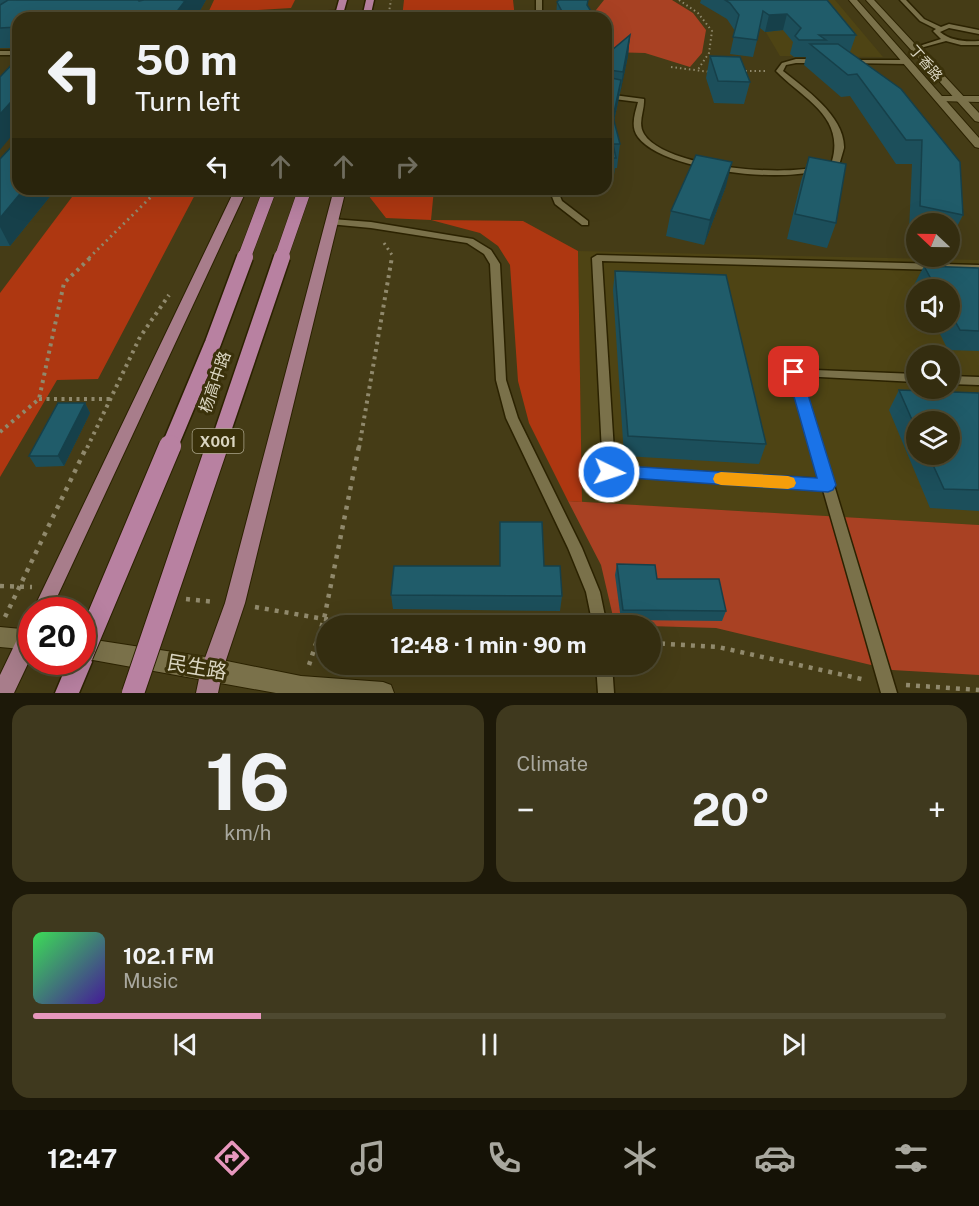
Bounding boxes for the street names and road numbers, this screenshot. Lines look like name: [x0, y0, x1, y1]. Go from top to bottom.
street label: 丁香路: [906, 42, 946, 84]
street label: 杨高中路: [196, 349, 234, 415]
road number: X001: [192, 429, 244, 453]
street label: 民生路: [165, 650, 229, 684]

